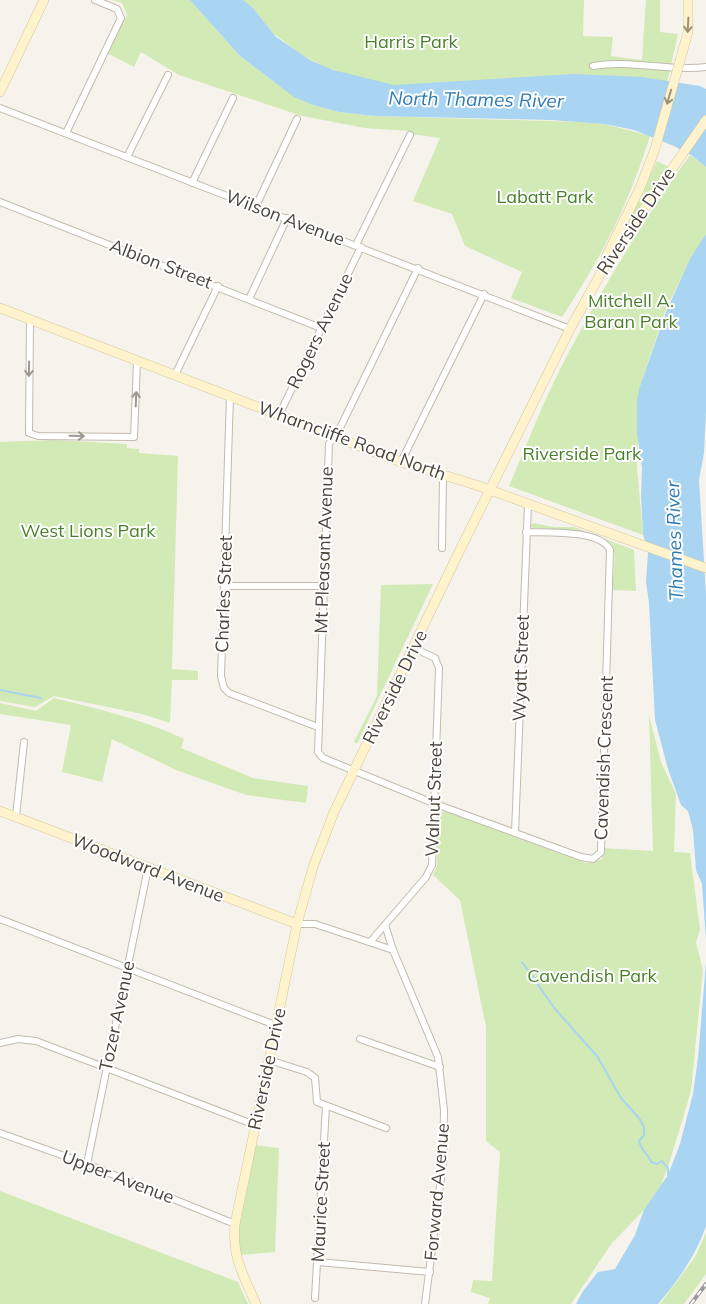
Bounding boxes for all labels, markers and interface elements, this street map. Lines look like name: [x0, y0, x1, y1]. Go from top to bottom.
one-way arrow: [683, 17, 692, 33]
park label: Harris Park: [364, 30, 458, 53]
water label: North Thames River: [388, 85, 565, 113]
one-way arrow: [664, 89, 674, 105]
street label: Riverside Drive: [591, 163, 680, 279]
street label: Wilson Avenue: [222, 184, 348, 251]
park label: Labatt Park: [496, 185, 594, 208]
street label: Albion Street: [107, 233, 216, 294]
street label: Rogers Avenue: [282, 269, 357, 392]
park label: Mitchell A. Baran Park: [584, 289, 678, 333]
one-way arrow: [25, 361, 34, 377]
one-way arrow: [132, 391, 141, 407]
street label: Wharncliffe Road North: [255, 396, 449, 485]
one-way arrow: [69, 432, 85, 441]
park label: Riverside Park: [523, 442, 642, 465]
street label: Mt Pleasant Avenue: [309, 466, 338, 634]
water label: Thames River: [660, 479, 688, 602]
park label: West Lions Park: [20, 519, 156, 542]
street label: Charles Street: [210, 535, 237, 653]
street label: Wyatt Street: [507, 614, 534, 722]
street label: Riverside Drive: [357, 626, 432, 748]
street label: Cavendish Crescent: [589, 675, 618, 841]
street label: Walnut Street: [420, 741, 447, 857]
street label: Woodward Avenue: [69, 828, 228, 907]
street label: Tozer Avenue: [94, 958, 139, 1073]
park label: Cavendish Park: [527, 964, 658, 987]
street label: Riverside Drive: [242, 1006, 291, 1132]
street label: Forward Avenue: [419, 1122, 454, 1262]
street label: Maurice Street: [306, 1141, 335, 1263]
street label: Upper Avenue: [59, 1145, 178, 1208]

